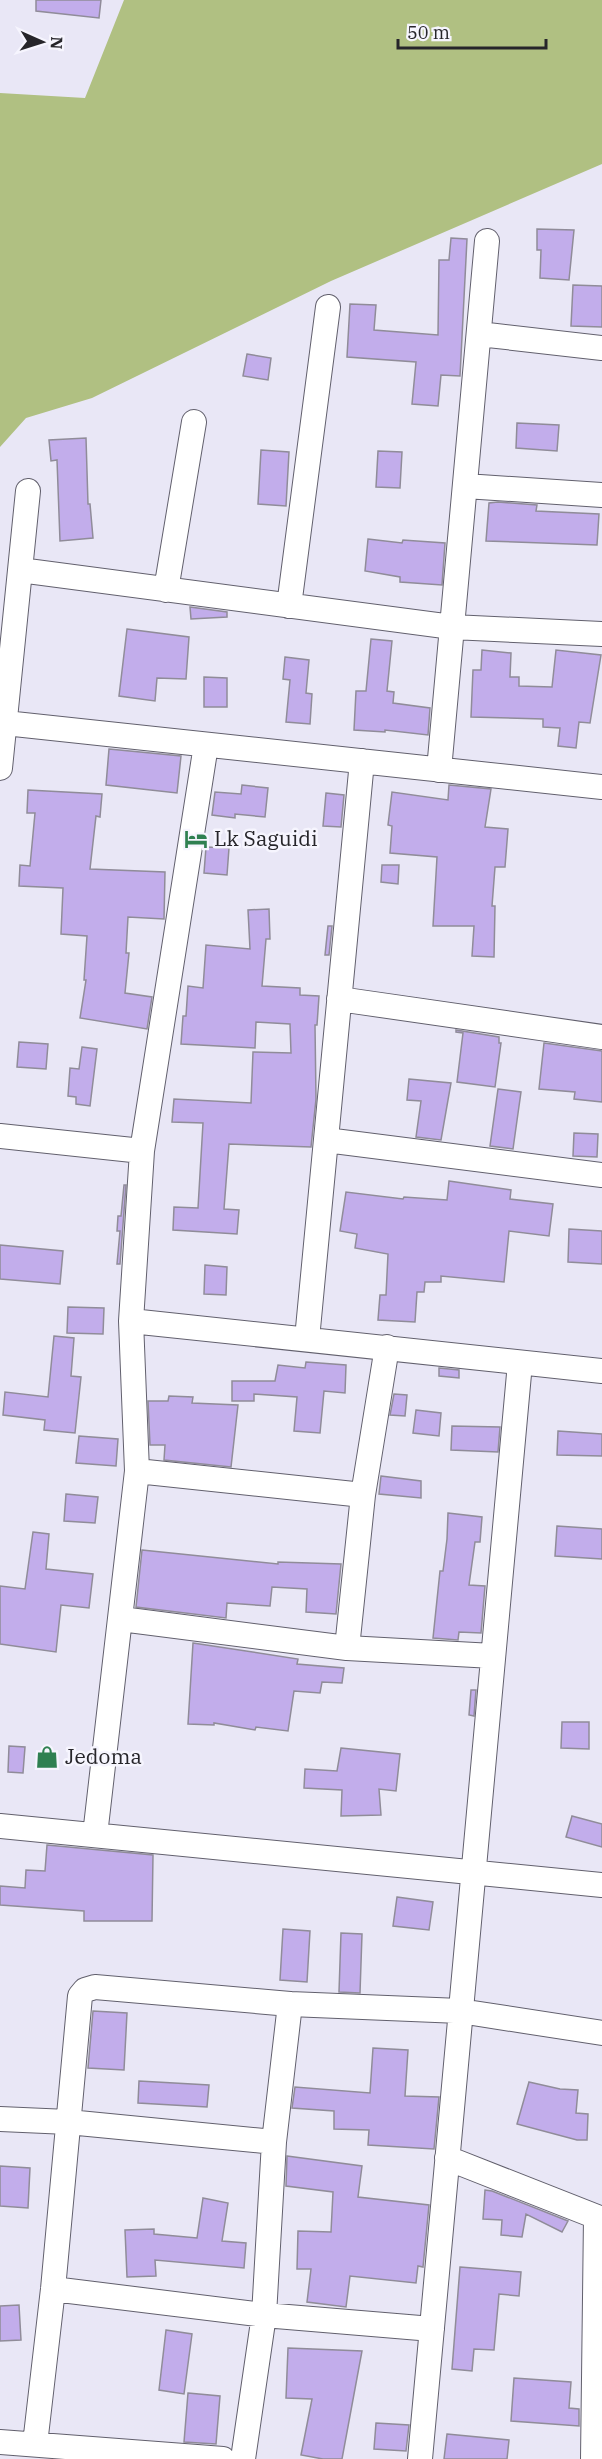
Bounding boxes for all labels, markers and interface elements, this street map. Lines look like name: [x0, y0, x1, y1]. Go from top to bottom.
north arrow: [12, 12, 72, 72]
scale bar: [398, 12, 546, 50]
text: 50 m: [407, 21, 450, 44]
text: N: [47, 36, 67, 50]
place label: Lk Saguidi: [214, 824, 318, 852]
hotel icon: Lk Saguidi: [183, 826, 209, 852]
place label: Jedoma: [65, 1742, 142, 1770]
shop icon: Jedoma: [34, 1744, 60, 1770]

